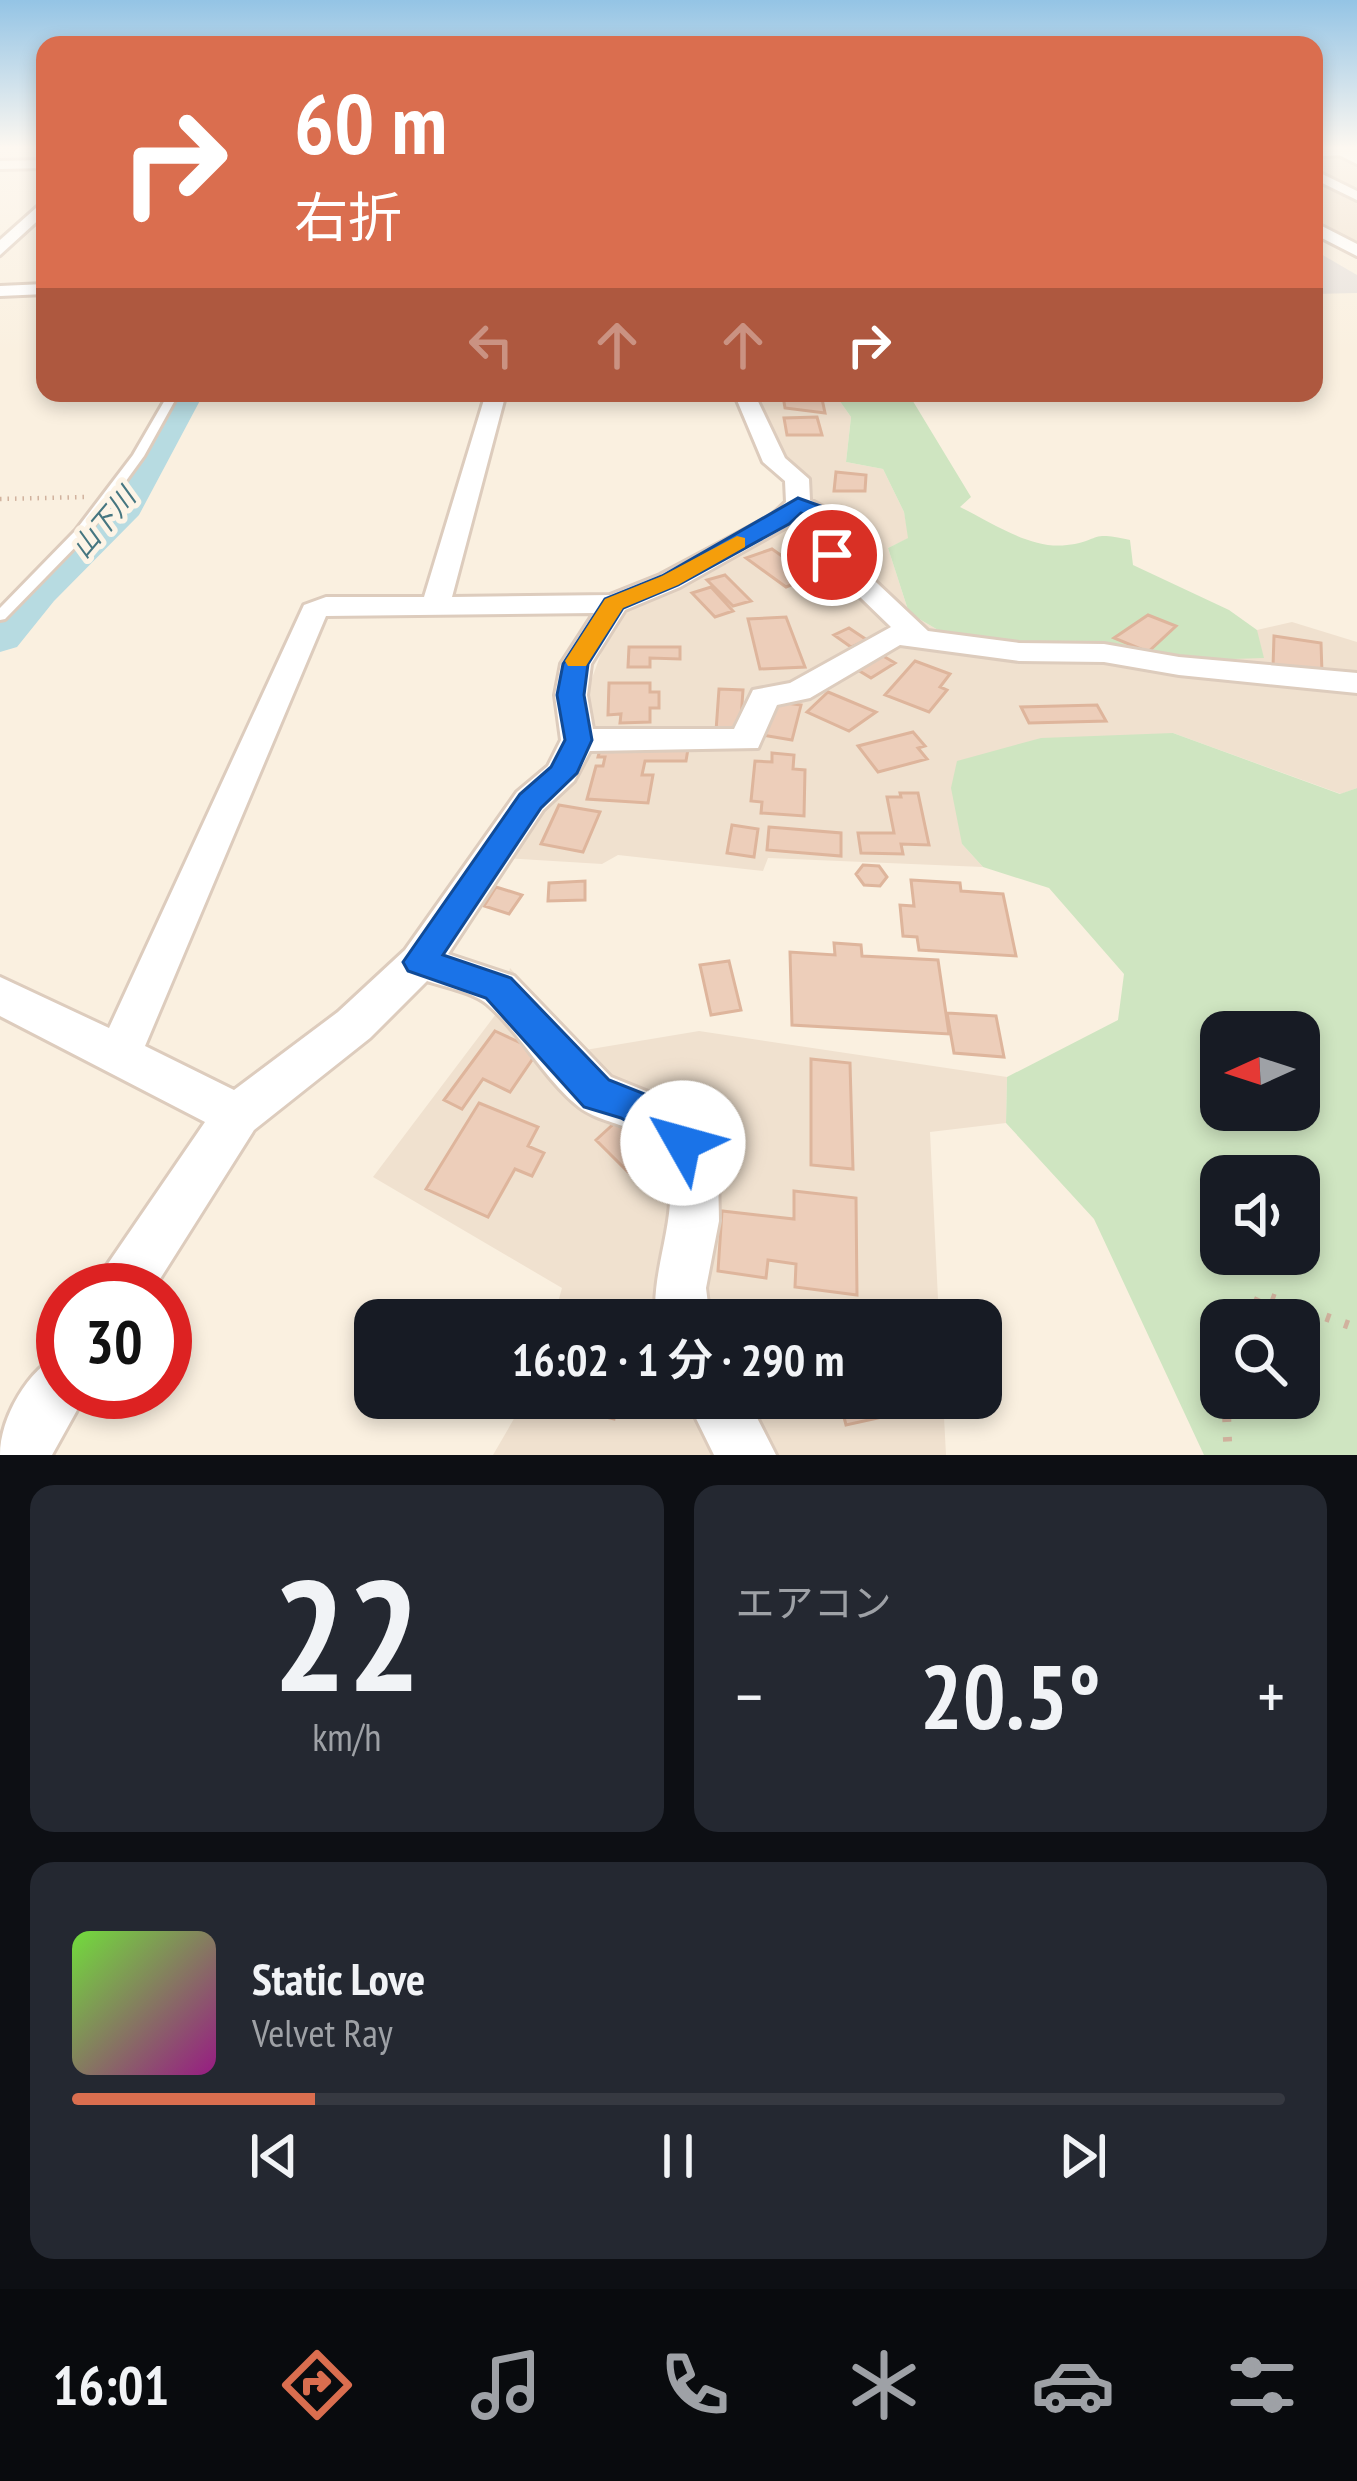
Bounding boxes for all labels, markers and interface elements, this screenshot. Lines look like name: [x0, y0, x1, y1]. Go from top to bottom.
text: 60 m: [294, 68, 447, 177]
icon: right: [96, 84, 252, 240]
text: 右折: [294, 182, 402, 252]
icon: left: [458, 312, 524, 378]
icon: ahead: [584, 312, 650, 378]
icon: ahead: [710, 312, 776, 378]
icon: right: [836, 312, 902, 378]
water label: 山下川: [64, 478, 144, 564]
pin: [781, 504, 883, 606]
icon: arrive: [799, 522, 865, 588]
north arrow: [1200, 1011, 1320, 1131]
map controls: [1200, 1011, 1320, 1419]
position arrow: [620, 1080, 746, 1206]
button: sound: [1200, 1155, 1320, 1275]
speed limit sign: 30: [36, 1263, 192, 1419]
button: search: [1200, 1299, 1320, 1419]
text: 16:02 · 1 分 · 290 m: [512, 1330, 844, 1388]
text: 22: [272, 1532, 421, 1734]
text: エアコン: [736, 1577, 892, 1628]
text: 20.5°: [920, 1637, 1101, 1754]
text: −: [736, 1653, 763, 1738]
text: +: [1258, 1653, 1285, 1738]
text: km/h: [312, 1711, 381, 1762]
text: Static Love: [252, 1949, 425, 2007]
text: Velvet Ray: [252, 2007, 393, 2058]
icon: previous: [241, 2123, 307, 2189]
icon: pause: [645, 2123, 711, 2189]
icon: next: [1050, 2123, 1116, 2189]
icon: directions: [275, 2343, 359, 2427]
icon: music: [464, 2343, 548, 2427]
icon: phone: [653, 2343, 737, 2427]
icon: climate: [842, 2343, 926, 2427]
icon: car: [1031, 2343, 1115, 2427]
icon: filters: [1220, 2343, 1304, 2427]
text: 16:01: [53, 2350, 169, 2420]

